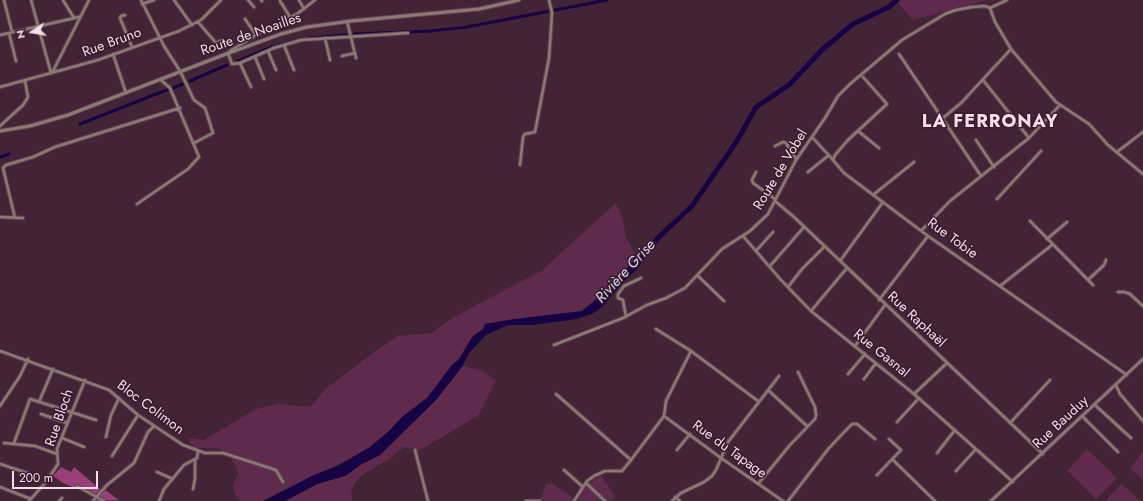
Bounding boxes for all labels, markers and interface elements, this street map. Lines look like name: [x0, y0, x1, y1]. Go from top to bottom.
street label: Route de Noailles: [199, 10, 303, 60]
north arrow: [12, 12, 52, 52]
street label: Rue Bruno: [80, 25, 144, 61]
text: N: [12, 29, 29, 40]
district label: LA FERRONAY: [922, 112, 1058, 134]
street label: Route de Vobel: [750, 127, 812, 213]
street label: Rue Tobie: [924, 215, 980, 263]
water label: Rivière Grise: [592, 237, 660, 307]
street label: Rue Raphaël: [883, 289, 949, 351]
street label: Rue Gasnal: [850, 326, 912, 382]
street label: Bloc Colimon: [113, 377, 187, 439]
street label: Rue Bloch: [42, 387, 78, 449]
street label: Rue Bauduy: [1030, 393, 1092, 453]
street label: Rue du Tapage: [689, 417, 769, 483]
scale bar: [14, 463, 100, 489]
text: 200 m: [19, 469, 53, 487]

